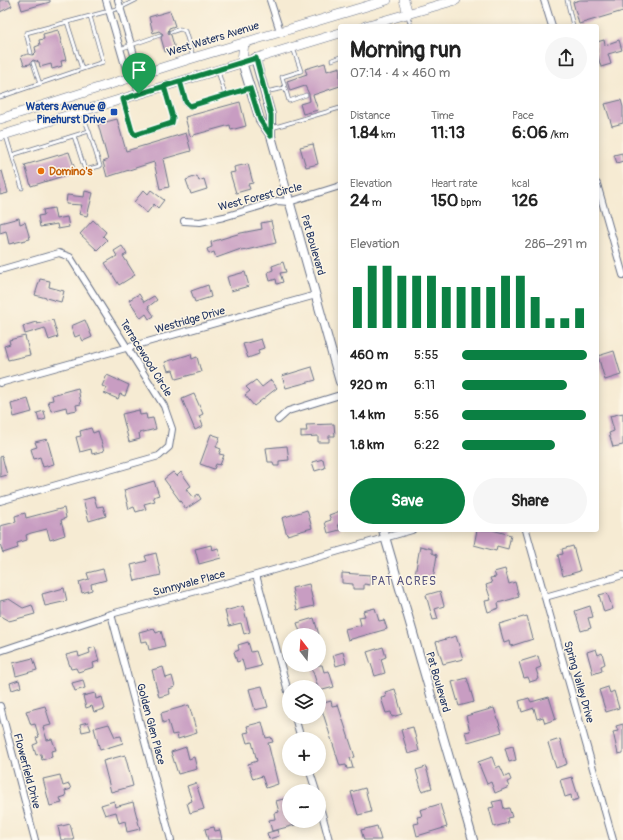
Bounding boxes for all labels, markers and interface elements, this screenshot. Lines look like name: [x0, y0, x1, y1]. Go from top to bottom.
street label: West Waters Avenue: [165, 19, 261, 59]
text: Morning run: [350, 36, 461, 64]
button: share: [545, 37, 587, 79]
pin: [122, 53, 156, 94]
icon: arrive: [128, 59, 150, 81]
text: 07:14 · 4 × 460 m: [350, 65, 450, 81]
place label: Waters Avenue @ Pinehurst Drive: [26, 100, 107, 126]
marker: Waters Avenue @ Pinehurst Drive: [109, 107, 119, 117]
text: Distance: [350, 109, 390, 122]
text: Time: [431, 109, 454, 122]
text: Pace: [512, 109, 534, 122]
text: 1.84: [350, 122, 379, 143]
text: 11:13: [431, 122, 465, 143]
text: 6:06: [512, 122, 548, 143]
text: km: [379, 128, 396, 141]
text: /km: [548, 128, 569, 141]
place label: Domino's: [49, 165, 93, 178]
marker: Domino's: [36, 166, 46, 176]
text: Elevation: [350, 177, 392, 190]
text: Heart rate: [431, 177, 477, 190]
text: kcal: [512, 177, 530, 190]
street label: West Forest Circle: [217, 180, 304, 214]
text: 24: [350, 190, 369, 211]
text: 150: [431, 190, 458, 211]
text: 126: [512, 190, 538, 211]
text: m: [369, 196, 382, 209]
text: bpm: [458, 196, 481, 209]
street label: Pat Boulevard: [298, 213, 328, 277]
text: Elevation: [350, 236, 400, 252]
text: 286–291 m: [525, 236, 587, 252]
street label: Westridge Drive: [154, 304, 227, 336]
street label: Terracewood Circle: [117, 317, 175, 399]
text: 460 m: [350, 347, 388, 363]
text: 5:55: [414, 347, 439, 363]
text: 920 m: [350, 377, 387, 393]
text: 6:11: [414, 377, 435, 393]
text: 1.4 km: [350, 407, 385, 423]
text: 5:56: [414, 407, 439, 423]
text: 1.8 km: [350, 437, 384, 453]
text: 6:22: [414, 437, 440, 453]
button: Save: [350, 478, 465, 524]
button: Share: [473, 478, 587, 524]
street label: Sunnyvale Place: [151, 567, 227, 599]
district label: PAT ACRES: [371, 574, 437, 589]
north arrow: [282, 628, 326, 672]
map controls: [282, 628, 326, 828]
street label: Spring Valley Drive: [561, 640, 597, 725]
street label: Pat Boulevard: [423, 650, 453, 714]
button: layers: [282, 680, 326, 724]
street label: Golden Glen Place: [134, 682, 168, 767]
street label: Flowerfield Drive: [11, 732, 43, 811]
button: +: [282, 732, 326, 776]
button: −: [282, 784, 326, 828]

